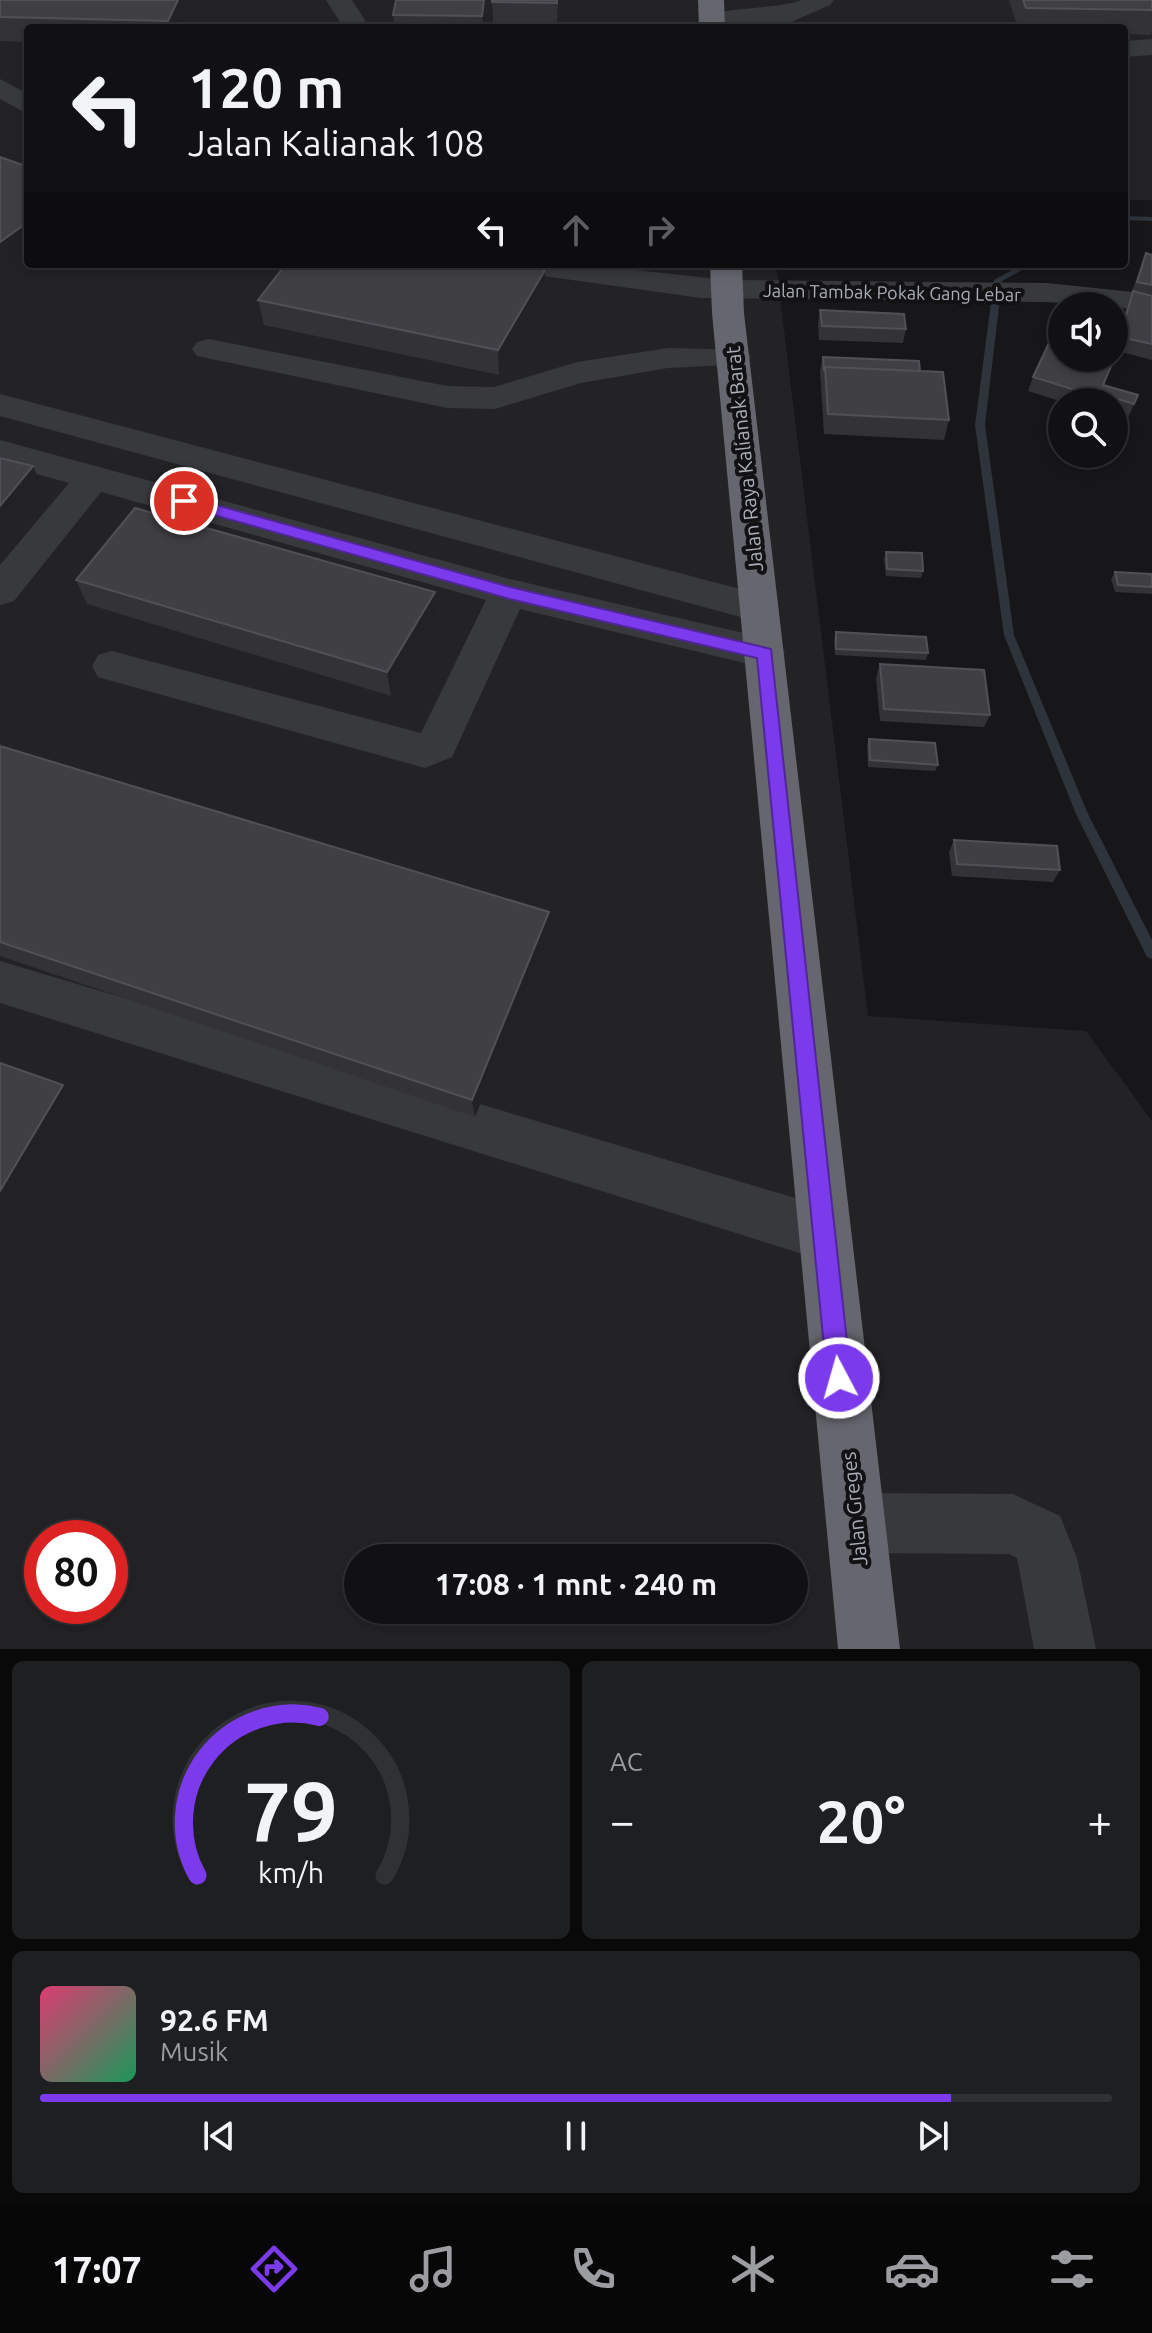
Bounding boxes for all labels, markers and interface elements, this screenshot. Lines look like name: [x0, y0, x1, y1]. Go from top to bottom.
icon: left: [56, 56, 160, 160]
text: 120 m: [188, 56, 344, 119]
text: Jalan Kalianak 108: [188, 122, 485, 163]
icon: left: [470, 208, 514, 252]
icon: ahead: [554, 208, 598, 252]
icon: right: [638, 208, 682, 252]
street label: Jalan Tambak Pokak Gang Lebar: [763, 280, 1021, 304]
map controls: [1048, 292, 1128, 468]
button: sound: [1048, 292, 1128, 372]
street label: Jalan Raya Kalianak Barat: [721, 345, 767, 573]
button: search: [1048, 388, 1128, 468]
pin: [150, 467, 218, 535]
icon: arrive: [162, 479, 206, 523]
position arrow: [797, 1336, 881, 1420]
street label: Jalan Greges: [837, 1451, 871, 1567]
speed limit sign: 80: [24, 1520, 128, 1624]
text: 17:08 · 1 mnt · 240 m: [435, 1567, 717, 1601]
text: AC: [610, 1747, 643, 1776]
text: 79: [244, 1764, 338, 1858]
text: 20°: [817, 1787, 905, 1854]
text: −: [610, 1796, 635, 1845]
text: +: [1087, 1796, 1112, 1845]
text: km/h: [258, 1856, 324, 1888]
text: 92.6 FM: [160, 2003, 269, 2037]
text: Musik: [160, 2037, 228, 2066]
icon: previous: [197, 2114, 241, 2158]
icon: pause: [554, 2114, 598, 2158]
icon: next: [911, 2114, 955, 2158]
icon: directions: [246, 2241, 302, 2297]
icon: music: [405, 2241, 461, 2297]
icon: phone: [565, 2241, 621, 2297]
icon: climate: [725, 2241, 781, 2297]
icon: car: [884, 2241, 940, 2297]
icon: filters: [1044, 2241, 1100, 2297]
text: 17:07: [52, 2249, 142, 2290]

